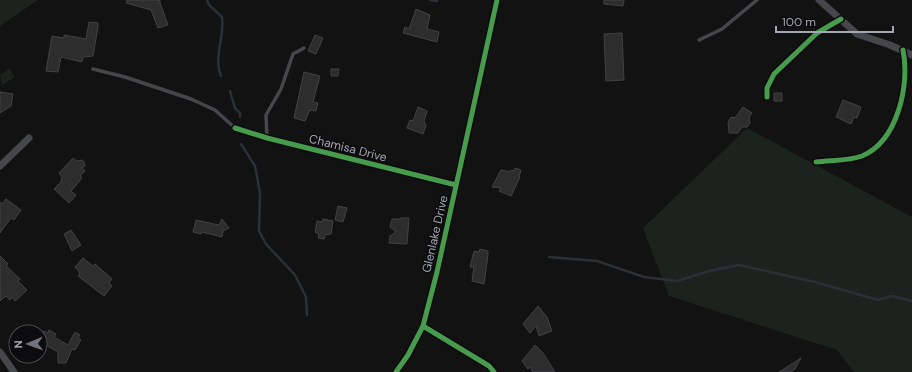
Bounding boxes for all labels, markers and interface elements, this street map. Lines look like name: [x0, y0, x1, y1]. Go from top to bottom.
scale bar: [776, 8, 893, 34]
text: 100 m: [782, 14, 816, 30]
street label: Chamisa Drive: [307, 131, 389, 165]
street label: Glenlake Drive: [418, 194, 452, 274]
north arrow: [8, 324, 48, 364]
text: N: [11, 340, 25, 349]

